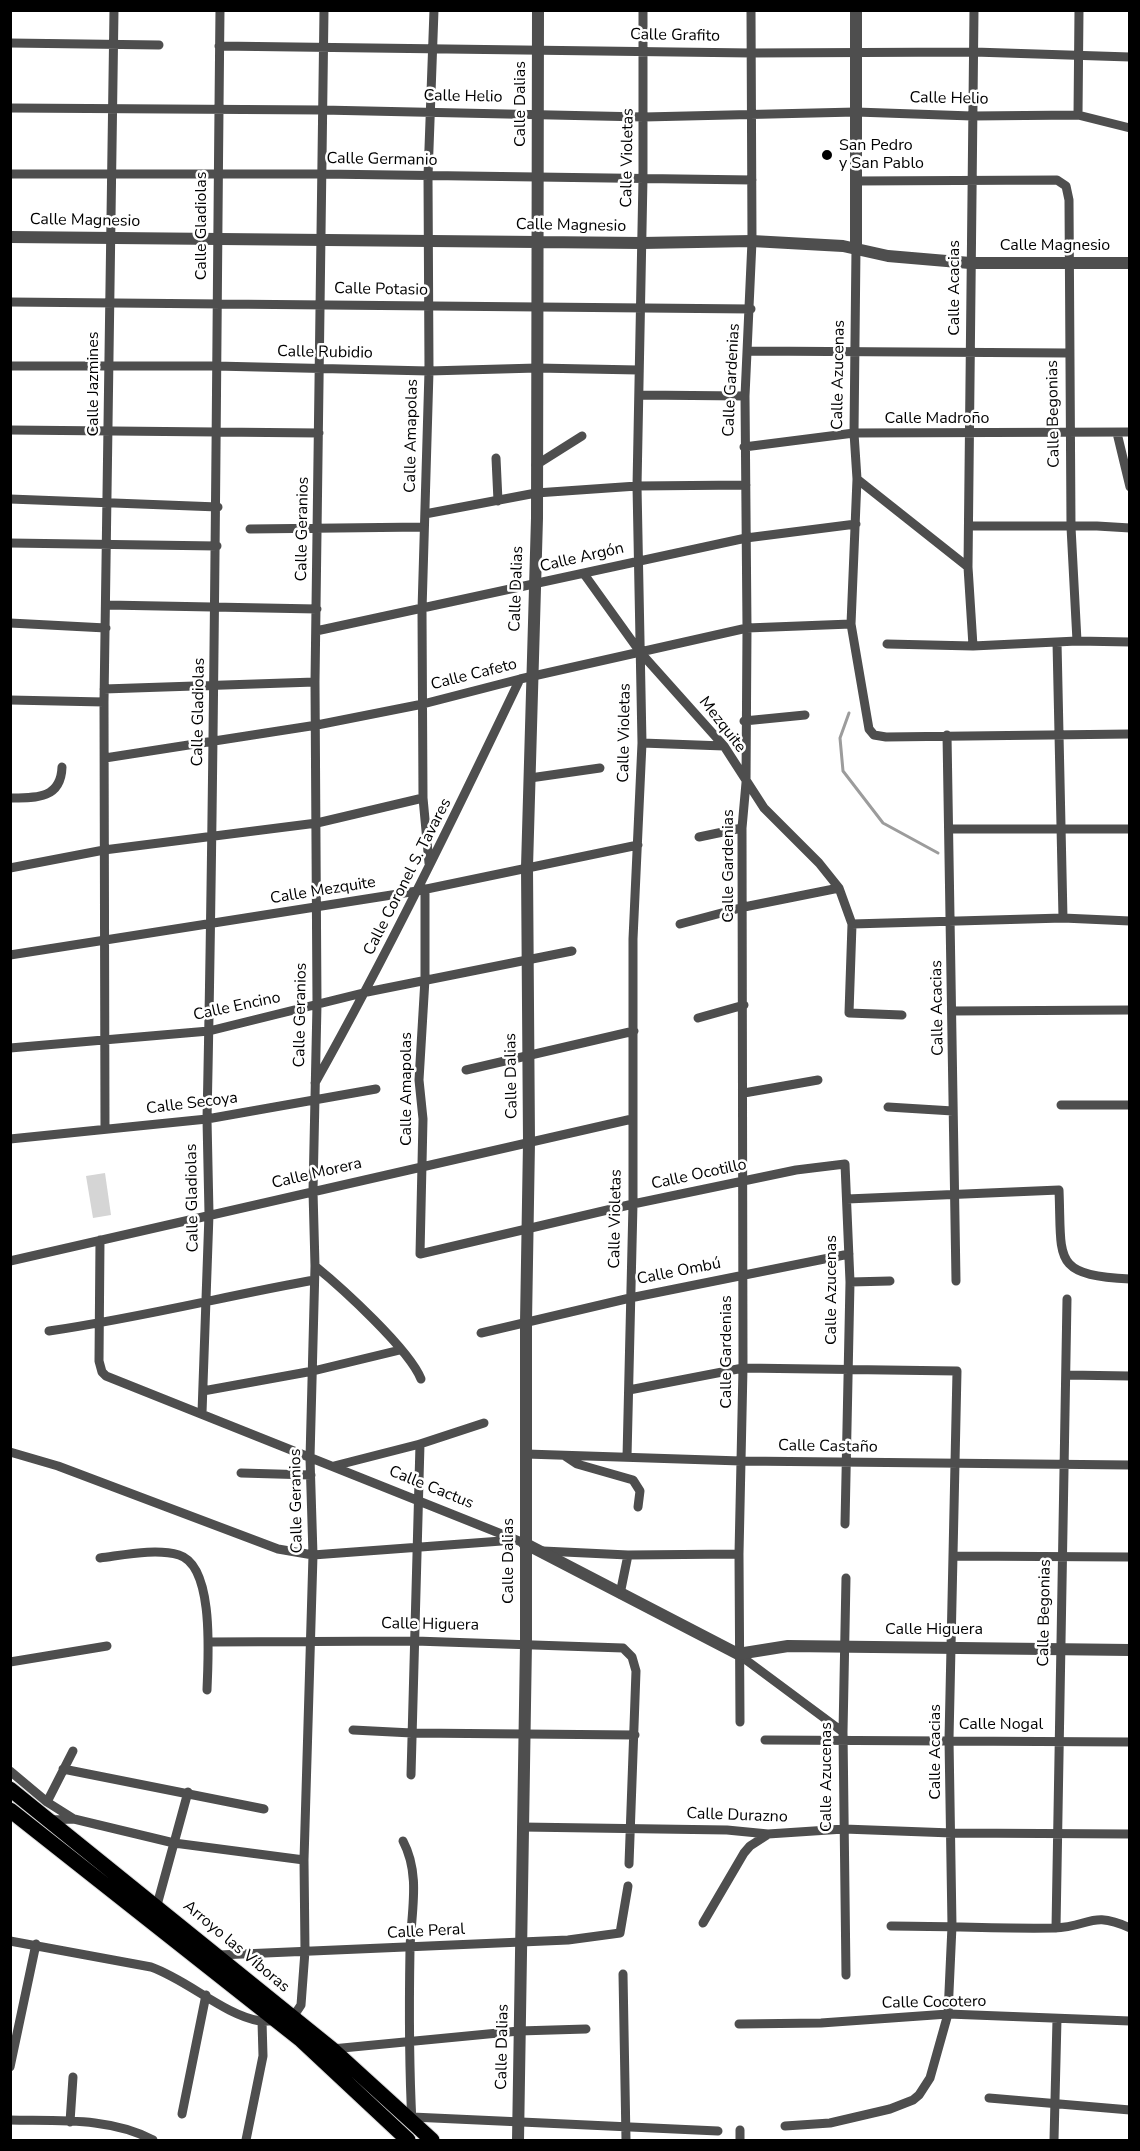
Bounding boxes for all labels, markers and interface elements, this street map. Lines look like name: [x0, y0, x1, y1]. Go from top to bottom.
street label: Calle Grafito: [630, 26, 720, 46]
street label: Calle Dalias: [511, 61, 531, 147]
street label: Calle Helio: [423, 87, 503, 107]
street label: Calle Helio: [909, 89, 989, 109]
street label: Calle Violetas: [618, 108, 638, 208]
place label: San Pedro y San Pablo: [839, 136, 924, 174]
marker: San Pedro y San Pablo: [820, 148, 834, 162]
street label: Calle Germanio: [326, 149, 438, 171]
street label: Calle Gladiolas: [192, 172, 212, 280]
street label: Calle Magnesio: [30, 210, 140, 232]
street label: Calle Magnesio: [516, 215, 626, 237]
street label: Calle Magnesio: [1000, 236, 1110, 256]
street label: Calle Acacias: [945, 240, 965, 336]
street label: Calle Potasio: [334, 280, 428, 300]
street label: Calle Azucenas: [828, 320, 850, 430]
street label: Calle Gardenias: [719, 323, 745, 437]
street label: Calle Jazmines: [84, 332, 104, 436]
street label: Calle Rubidio: [277, 343, 373, 363]
street label: Calle Begonias: [1043, 360, 1065, 468]
street label: Calle Amapolas: [401, 379, 423, 493]
street label: Calle Madroño: [885, 409, 989, 429]
street label: Calle Geranios: [292, 477, 314, 581]
street label: Calle Argón: [538, 539, 626, 577]
street label: Calle Dalias: [506, 546, 528, 632]
street label: Calle Cafeto: [429, 655, 519, 695]
street label: Calle Gladiolas: [188, 658, 210, 766]
street label: Calle Violetas: [615, 683, 635, 783]
street label: Mezquite: [694, 693, 750, 757]
street label: Calle Coronel S. Tavares: [360, 795, 456, 959]
street label: Calle Gardenias: [719, 809, 739, 923]
street label: Calle Mezquite: [269, 873, 377, 909]
street label: Calle Acacias: [928, 960, 948, 1056]
street label: Calle Geranios: [290, 963, 312, 1067]
street label: Calle Encino: [192, 988, 282, 1026]
street label: Calle Amapolas: [397, 1032, 417, 1146]
street label: Calle Dalias: [502, 1033, 522, 1119]
street label: Calle Secoya: [145, 1089, 239, 1119]
street label: Calle Gladiolas: [182, 1144, 204, 1252]
street label: Calle Morera: [270, 1154, 364, 1194]
street label: Calle Ocotillo: [650, 1156, 748, 1194]
street label: Calle Violetas: [606, 1169, 626, 1269]
street label: Calle Azucenas: [822, 1235, 842, 1345]
street label: Calle Ombú: [635, 1254, 723, 1290]
street label: Calle Gardenias: [717, 1295, 737, 1409]
street label: Calle Castaño: [778, 1437, 878, 1457]
street label: Calle Geranios: [286, 1449, 308, 1553]
street label: Calle Cactus: [386, 1462, 476, 1514]
street label: Calle Dalias: [499, 1518, 519, 1604]
street label: Calle Begonias: [1034, 1559, 1056, 1667]
street label: Calle Higuera: [381, 1615, 479, 1635]
street label: Calle Higuera: [885, 1620, 983, 1640]
street label: Calle Acacias: [926, 1704, 946, 1800]
street label: Calle Nogal: [959, 1715, 1043, 1735]
street label: Calle Azucenas: [817, 1722, 837, 1832]
street label: Calle Durazno: [686, 1805, 788, 1827]
street label: Arroyo las Víboras: [179, 1897, 293, 1997]
street label: Calle Peral: [386, 1920, 466, 1944]
street label: Calle Cocotero: [881, 1992, 987, 2014]
street label: Calle Dalias: [493, 2004, 513, 2090]

